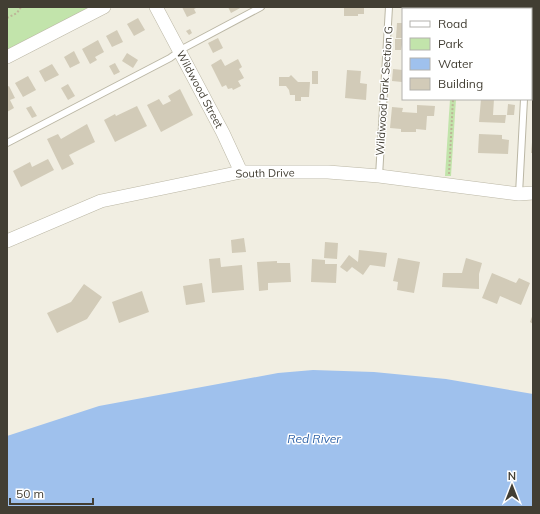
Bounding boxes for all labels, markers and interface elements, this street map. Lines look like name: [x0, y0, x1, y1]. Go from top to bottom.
legend: [402, 8, 532, 100]
text: Road: [438, 16, 467, 31]
street label: Wildwood Park Section G: [372, 26, 396, 156]
text: Park: [438, 36, 464, 51]
street label: Wildwood Street: [174, 48, 226, 130]
text: Water: [438, 56, 474, 71]
text: Building: [438, 76, 483, 91]
street label: South Drive: [235, 165, 295, 181]
water label: Red River: [287, 431, 341, 446]
north arrow: [492, 466, 532, 506]
text: N: [508, 469, 516, 483]
scale bar: [10, 480, 93, 506]
text: 50 m: [16, 486, 44, 501]

